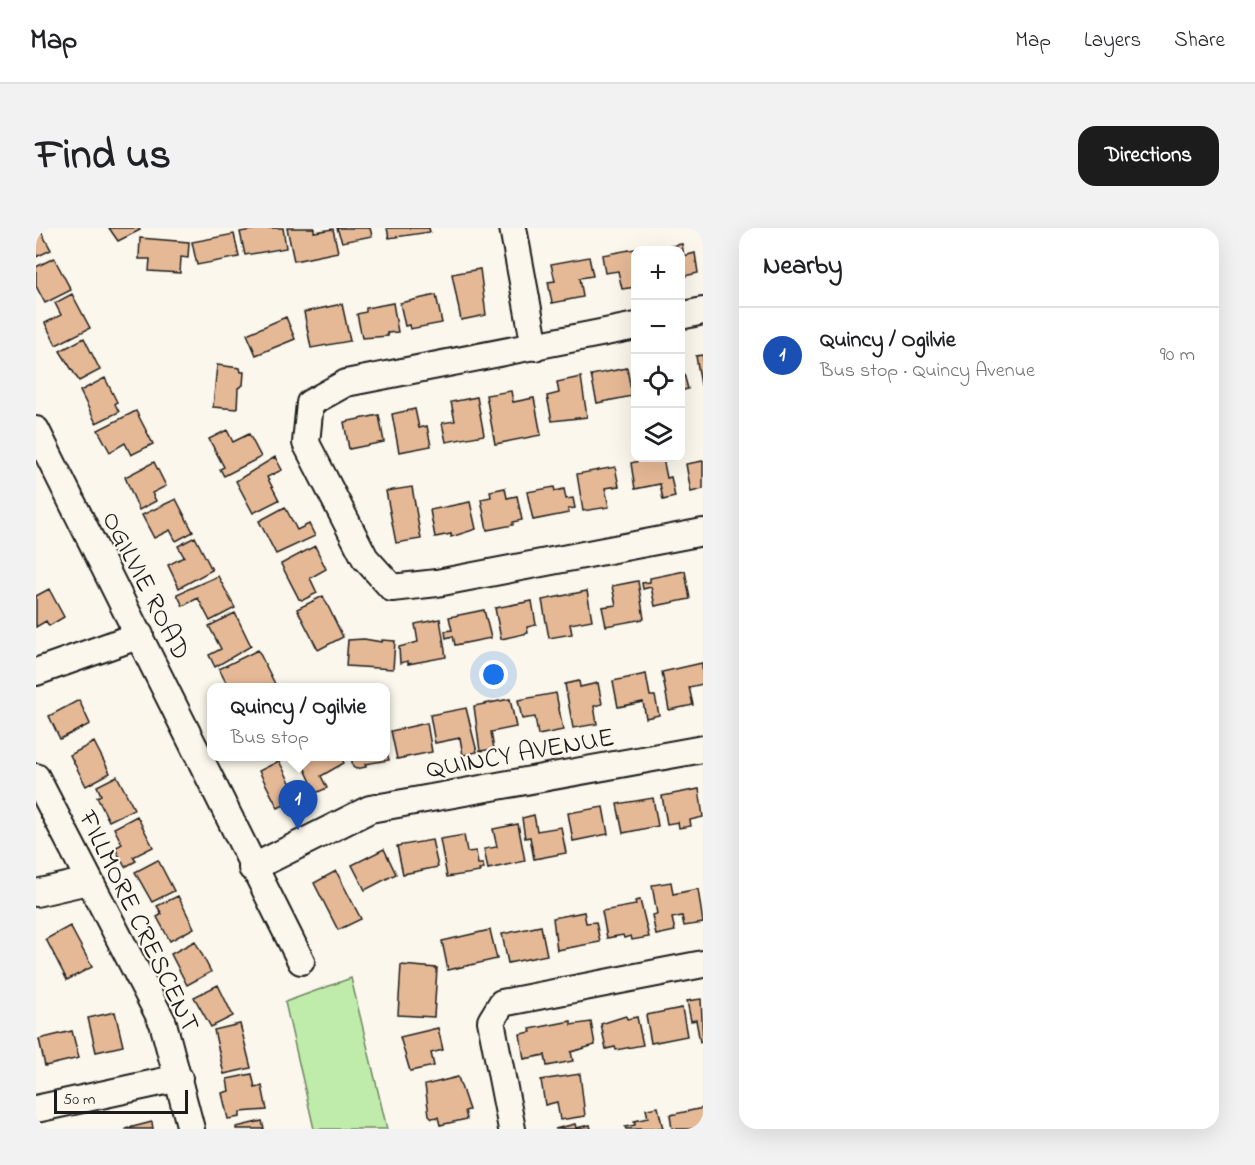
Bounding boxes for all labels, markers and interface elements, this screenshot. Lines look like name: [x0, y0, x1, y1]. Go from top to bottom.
text: Map: [30, 21, 77, 62]
text: Map: [1015, 26, 1051, 56]
text: Layers: [1084, 26, 1141, 56]
text: Share: [1174, 26, 1225, 56]
text: Find us: [36, 126, 171, 187]
button: Directions: [1078, 126, 1219, 186]
map controls: [631, 246, 685, 462]
button: +: [631, 246, 685, 300]
text: Nearby: [763, 248, 842, 286]
button: −: [631, 300, 685, 354]
text: Quincy / Ogilvie: [820, 325, 956, 357]
text: 1: [779, 341, 786, 370]
text: 90 m: [1160, 341, 1195, 370]
button: locate: [631, 354, 685, 408]
text: Bus stop · Quincy Avenue: [820, 357, 1035, 386]
button: layers: [631, 408, 685, 462]
street label: OGILVIE ROAD: [91, 505, 199, 667]
your location: [479, 660, 508, 689]
popup: [207, 683, 390, 761]
text: Quincy / Ogilvie: [231, 692, 366, 724]
street label: QUINCY AVENUE: [423, 719, 618, 790]
text: Bus stop: [231, 724, 309, 753]
pin: 1: [278, 780, 318, 830]
street label: FILLMORE CRESCENT: [67, 804, 208, 1040]
scale bar: [54, 1087, 188, 1114]
text: 50 m: [63, 1088, 95, 1112]

